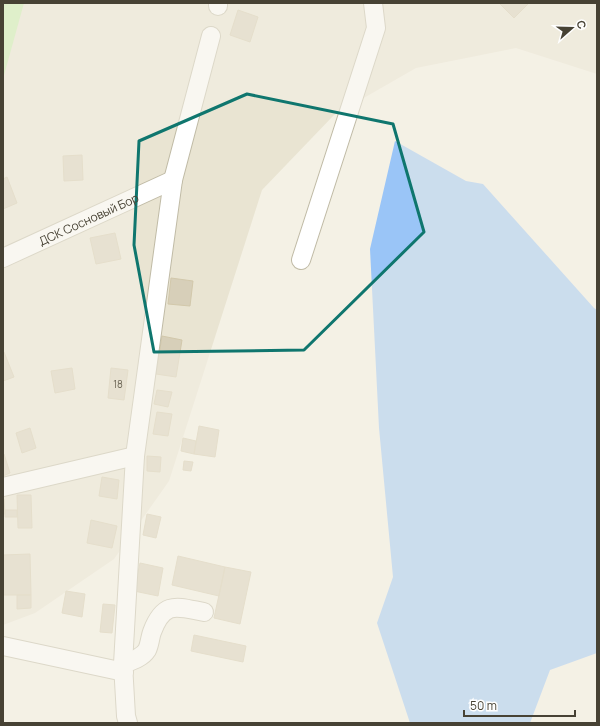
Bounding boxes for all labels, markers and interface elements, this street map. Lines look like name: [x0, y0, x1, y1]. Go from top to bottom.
north arrow: [552, 8, 592, 48]
text: С: [573, 18, 590, 31]
street label: ДСК Сосновый Бор: [36, 188, 141, 249]
house number: 18: [113, 377, 123, 391]
scale bar: [464, 692, 575, 718]
text: 50 m: [470, 697, 497, 714]

